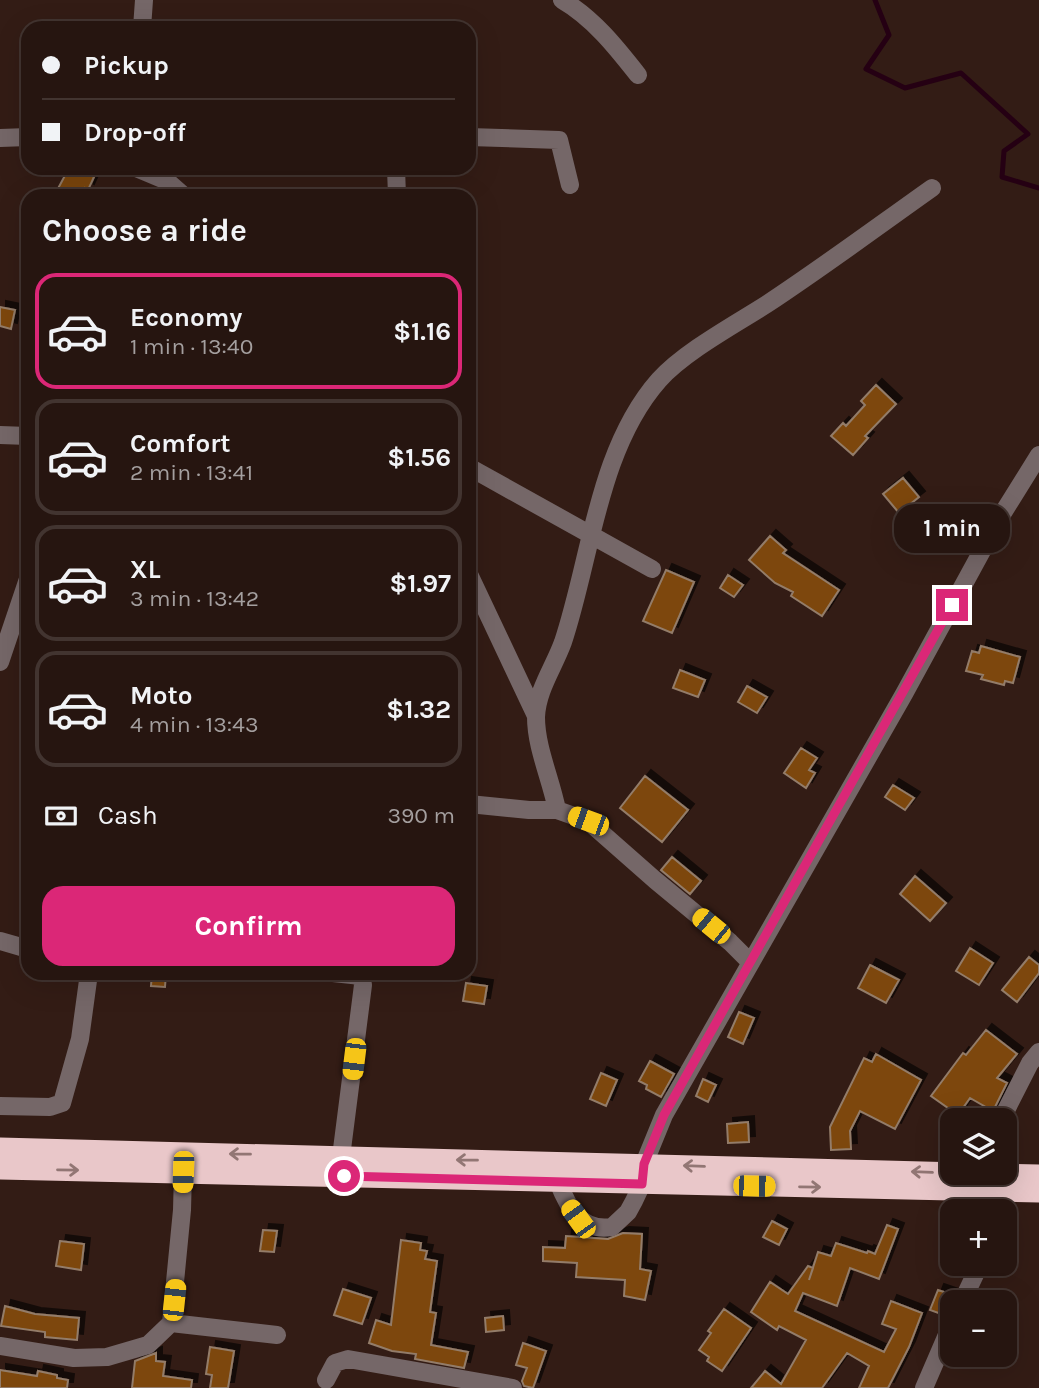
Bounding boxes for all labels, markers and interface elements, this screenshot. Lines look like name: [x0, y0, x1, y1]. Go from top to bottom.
text: Pickup: [84, 50, 169, 81]
text: Drop-off: [84, 117, 186, 148]
text: Choose a ride: [42, 212, 247, 249]
icon: car: [46, 300, 109, 363]
text: Economy: [130, 302, 242, 333]
text: $1.16: [393, 316, 451, 347]
text: 1 min · 13:40: [130, 333, 253, 360]
icon: car: [46, 426, 109, 489]
text: Comfort: [130, 428, 231, 459]
text: $1.56: [387, 442, 451, 473]
text: 2 min · 13:41: [130, 459, 253, 486]
callout: 1 min: [894, 504, 1010, 552]
text: 1 min: [923, 515, 981, 542]
icon: car: [46, 552, 109, 615]
text: XL: [130, 554, 161, 585]
text: $1.97: [389, 568, 451, 599]
text: 3 min · 13:42: [130, 585, 259, 612]
route end: [936, 589, 968, 621]
icon: car: [46, 678, 109, 741]
text: Moto: [130, 680, 192, 711]
text: $1.32: [386, 694, 451, 725]
text: 4 min · 13:43: [130, 711, 259, 738]
icon: cash: [42, 797, 80, 835]
text: Cash: [98, 800, 158, 831]
text: 390 m: [387, 802, 455, 829]
car: [565, 804, 612, 838]
button: Confirm: [42, 886, 455, 966]
car: [689, 905, 734, 947]
car: [342, 1037, 367, 1081]
map controls: [940, 1108, 1017, 1367]
button: layers: [940, 1108, 1017, 1185]
one-way arrow: [228, 1148, 251, 1161]
car: [172, 1151, 195, 1193]
one-way arrow: [456, 1153, 479, 1167]
one-way arrow: [683, 1159, 706, 1172]
route start: [328, 1160, 360, 1192]
one-way arrow: [56, 1163, 79, 1177]
one-way arrow: [911, 1165, 934, 1179]
car: [733, 1175, 776, 1197]
one-way arrow: [798, 1181, 821, 1194]
car: [558, 1196, 599, 1242]
button: +: [940, 1199, 1017, 1276]
car: [162, 1278, 187, 1322]
button: −: [940, 1290, 1017, 1367]

